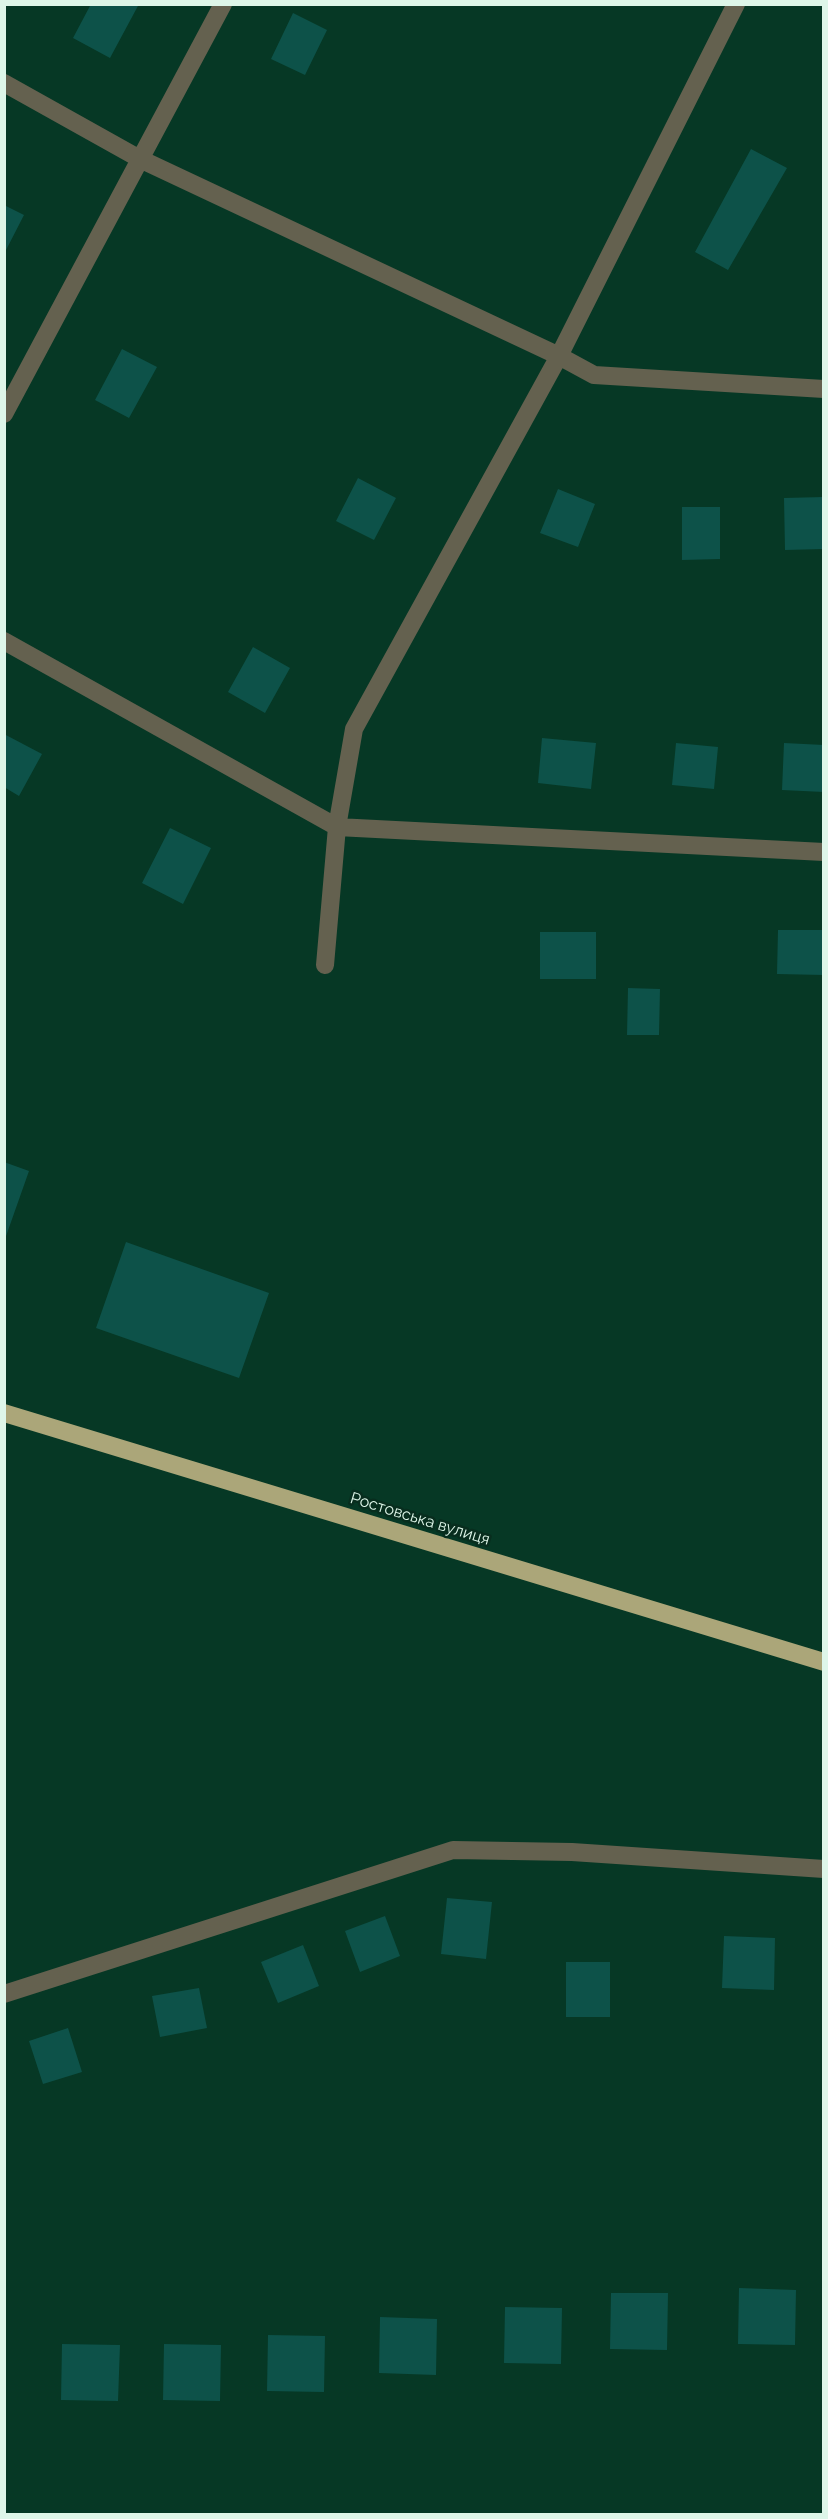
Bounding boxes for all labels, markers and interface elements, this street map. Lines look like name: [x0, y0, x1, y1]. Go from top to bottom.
street label: Ростовська вулиця: [348, 1489, 492, 1549]

